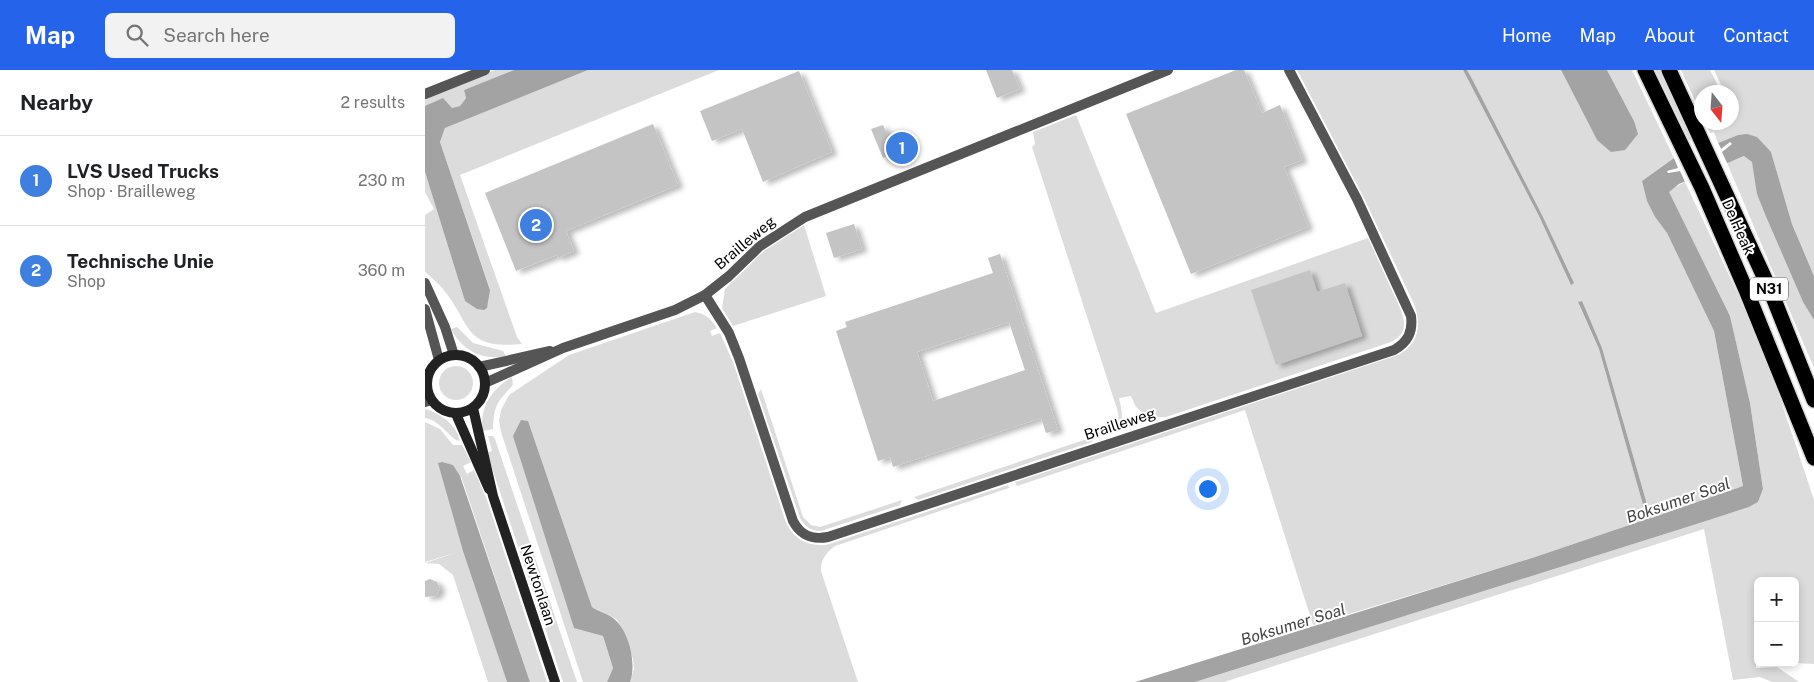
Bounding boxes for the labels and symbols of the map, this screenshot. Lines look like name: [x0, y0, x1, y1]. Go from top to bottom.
north arrow: [1694, 85, 1739, 130]
pin: 1: [886, 129, 918, 167]
street label: De Heak: [1719, 196, 1758, 257]
pin: 2: [520, 206, 552, 244]
street label: Brailleweg: [711, 212, 778, 273]
road number: N31: [1750, 278, 1788, 300]
street label: Brailleweg: [1082, 404, 1158, 443]
water label: Boksumer Soal: [1624, 474, 1733, 527]
your location: [1195, 476, 1221, 502]
street label: Newtonlaan: [517, 542, 560, 627]
water label: Boksumer Soal: [1238, 600, 1348, 649]

